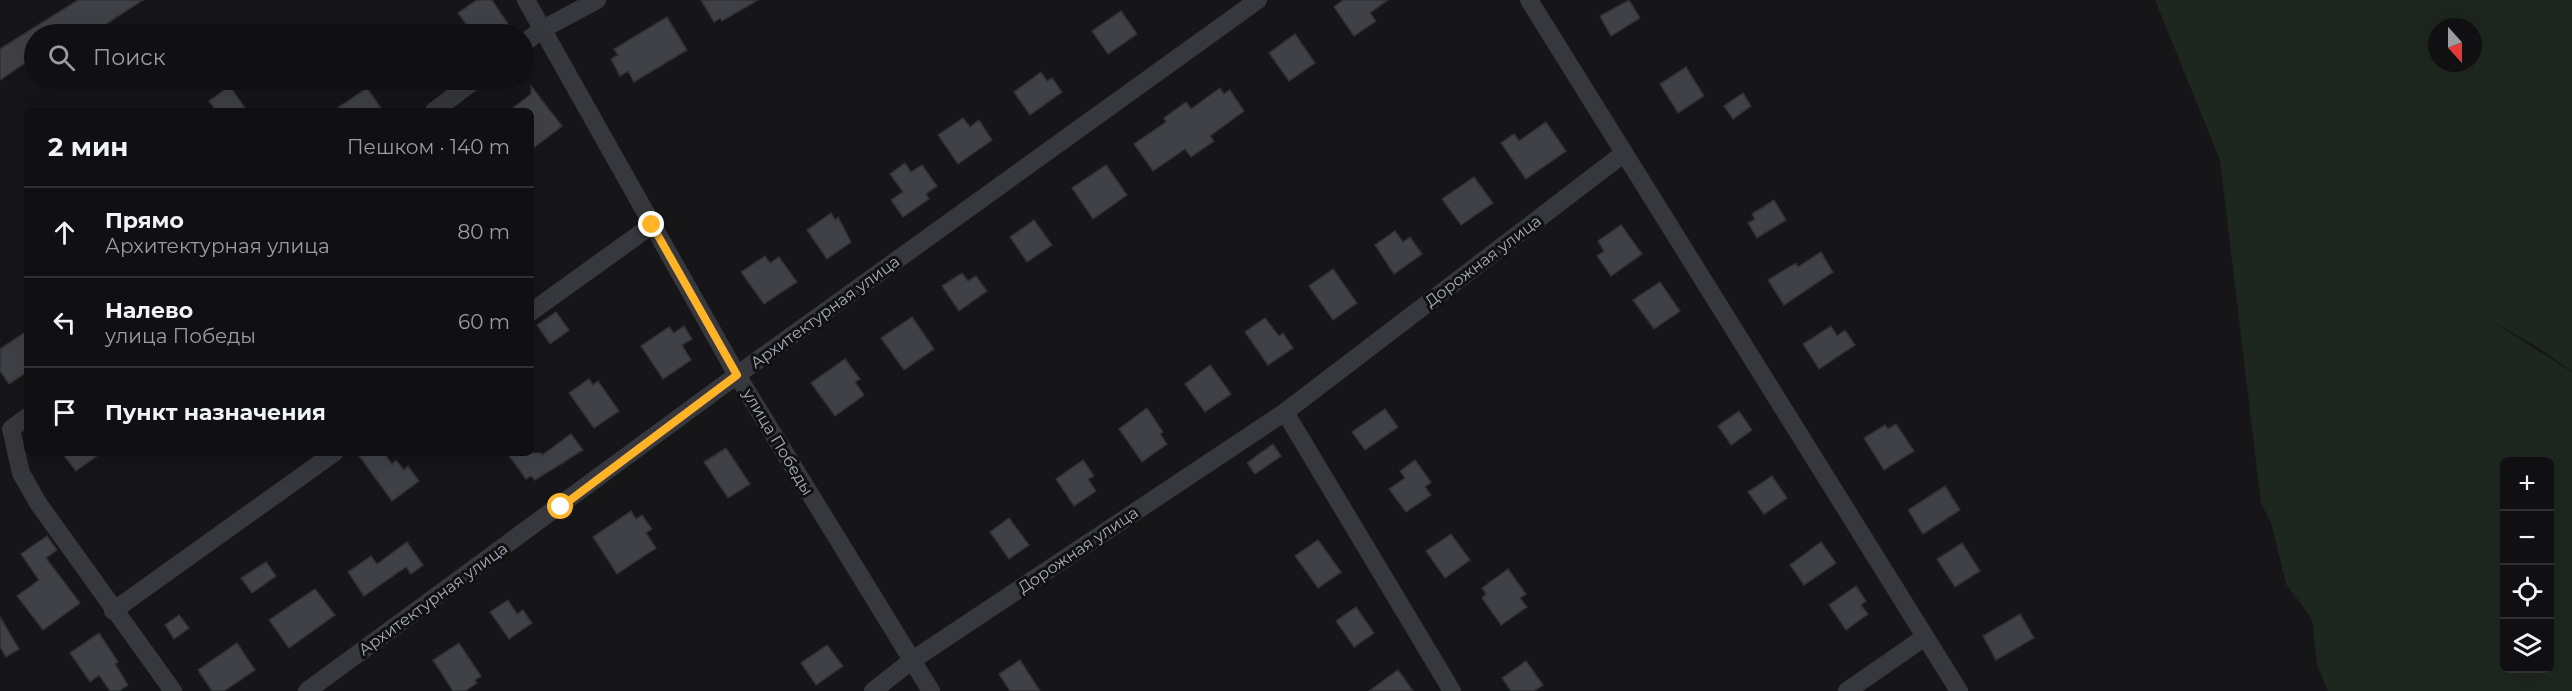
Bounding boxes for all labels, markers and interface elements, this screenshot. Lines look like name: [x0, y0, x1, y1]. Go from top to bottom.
north arrow: [2428, 18, 2482, 72]
search box: [24, 24, 534, 90]
icon: search: [45, 41, 78, 74]
text: Поиск: [93, 44, 165, 71]
text: 2 мин: [48, 131, 128, 163]
text: Пешком · 140 m: [347, 135, 510, 159]
text: Прямо: [105, 207, 184, 234]
route end: [638, 211, 664, 237]
street label: Дорожная улица: [1421, 211, 1545, 311]
icon: ahead: [48, 216, 81, 249]
text: 80 m: [458, 220, 510, 244]
text: Архитектурная улица: [105, 234, 330, 258]
street label: Архитектурная улица: [747, 252, 903, 372]
text: Налево: [105, 297, 193, 324]
icon: left: [48, 306, 81, 339]
text: 60 m: [458, 310, 510, 334]
text: улица Победы: [105, 324, 256, 348]
street label: улица Победы: [738, 384, 817, 499]
icon: arrive: [48, 396, 81, 429]
text: Пункт назначения: [105, 399, 326, 426]
map controls: [2500, 457, 2554, 673]
button: +: [2500, 457, 2554, 511]
route start: [547, 493, 573, 519]
street label: Дорожная улица: [1014, 503, 1142, 597]
button: −: [2500, 511, 2554, 565]
street label: Архитектурная улица: [355, 539, 511, 659]
button: locate: [2500, 565, 2554, 619]
button: layers: [2500, 619, 2554, 673]

